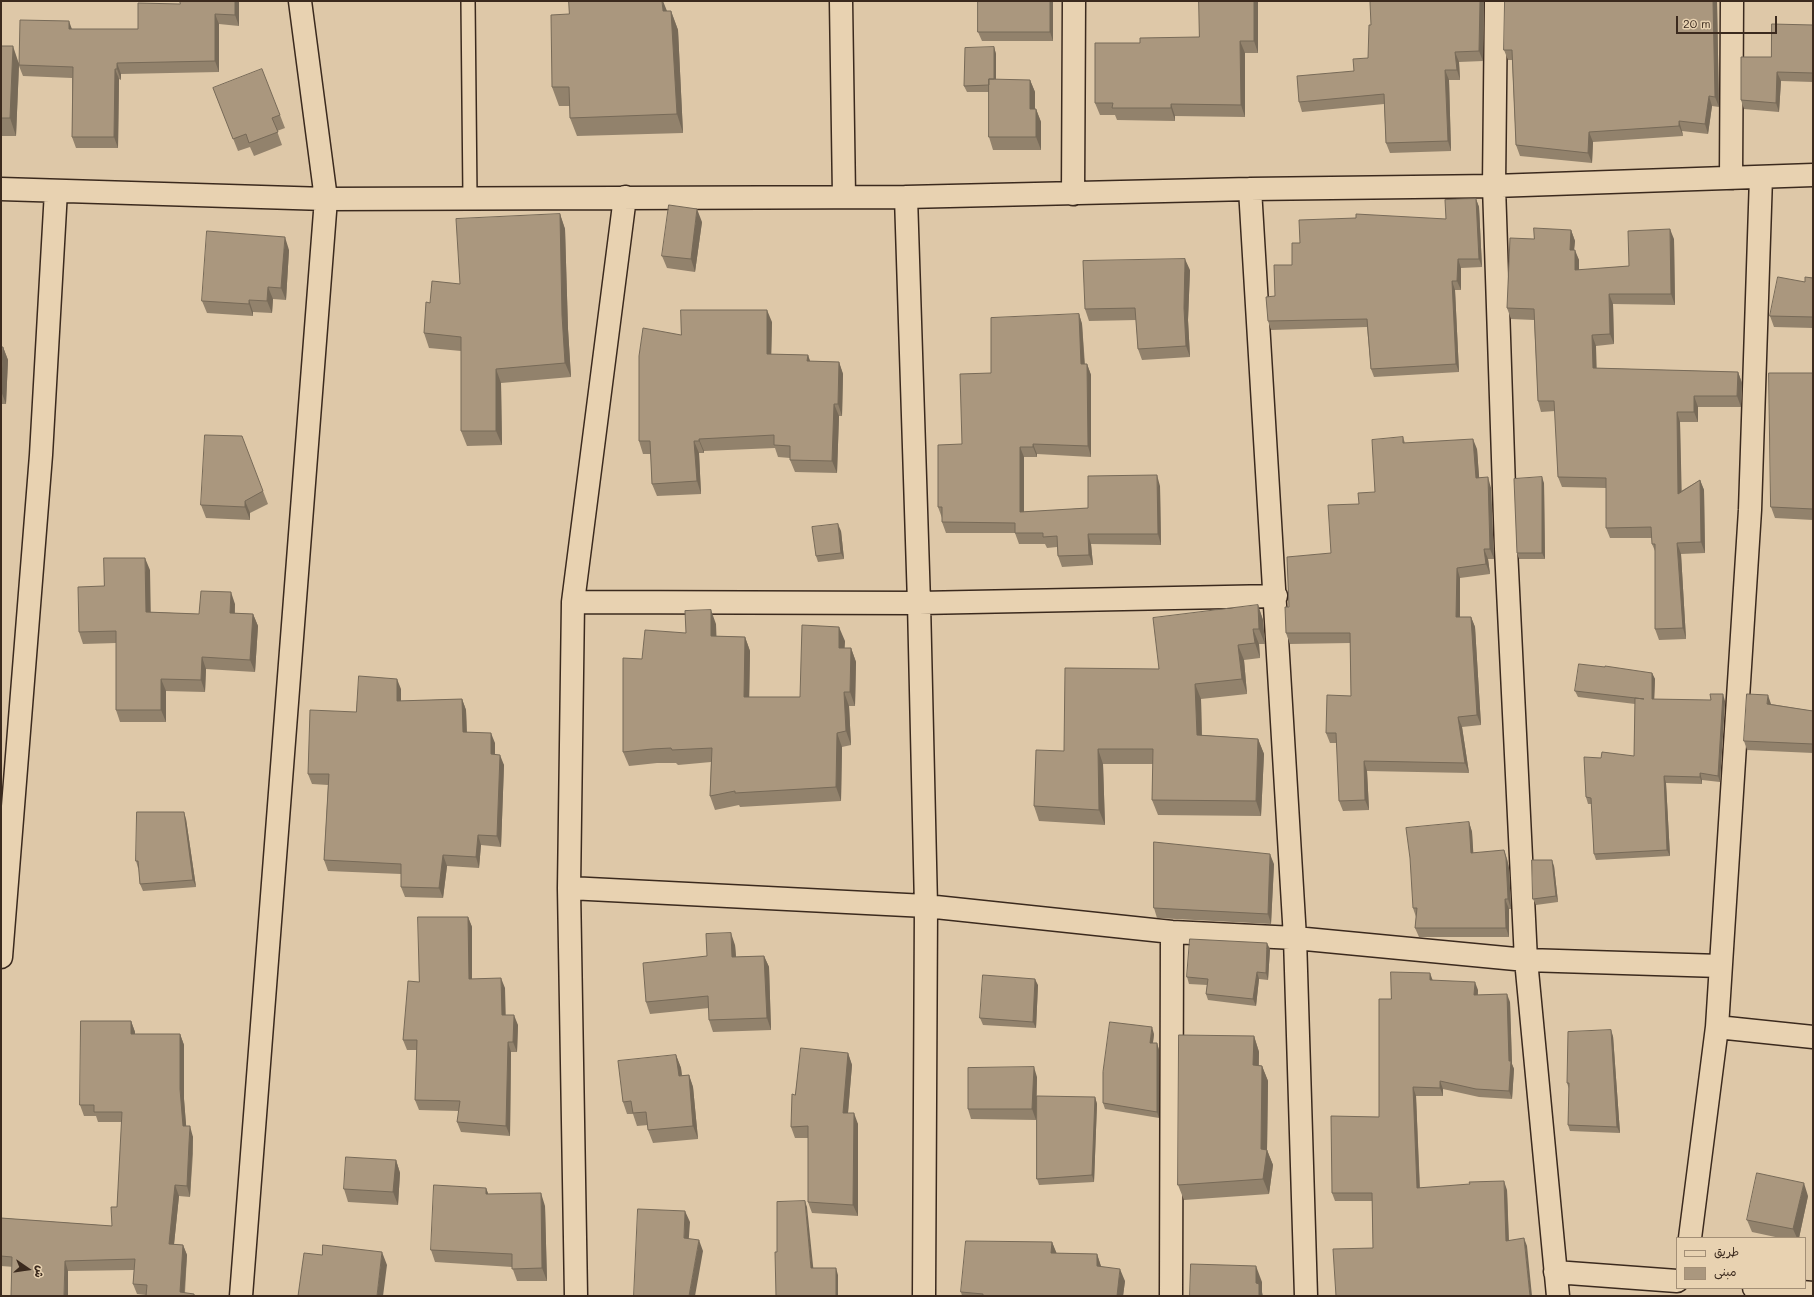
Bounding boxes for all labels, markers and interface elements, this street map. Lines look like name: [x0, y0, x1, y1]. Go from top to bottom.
scale bar: [1678, 8, 1779, 34]
text: 20 m: [1683, 15, 1711, 31]
legend: [1676, 1237, 1806, 1289]
text: طريق: [1714, 1243, 1739, 1259]
north arrow: [8, 1249, 48, 1289]
text: مبنى: [1714, 1263, 1737, 1279]
text: ش: [32, 1264, 49, 1279]

